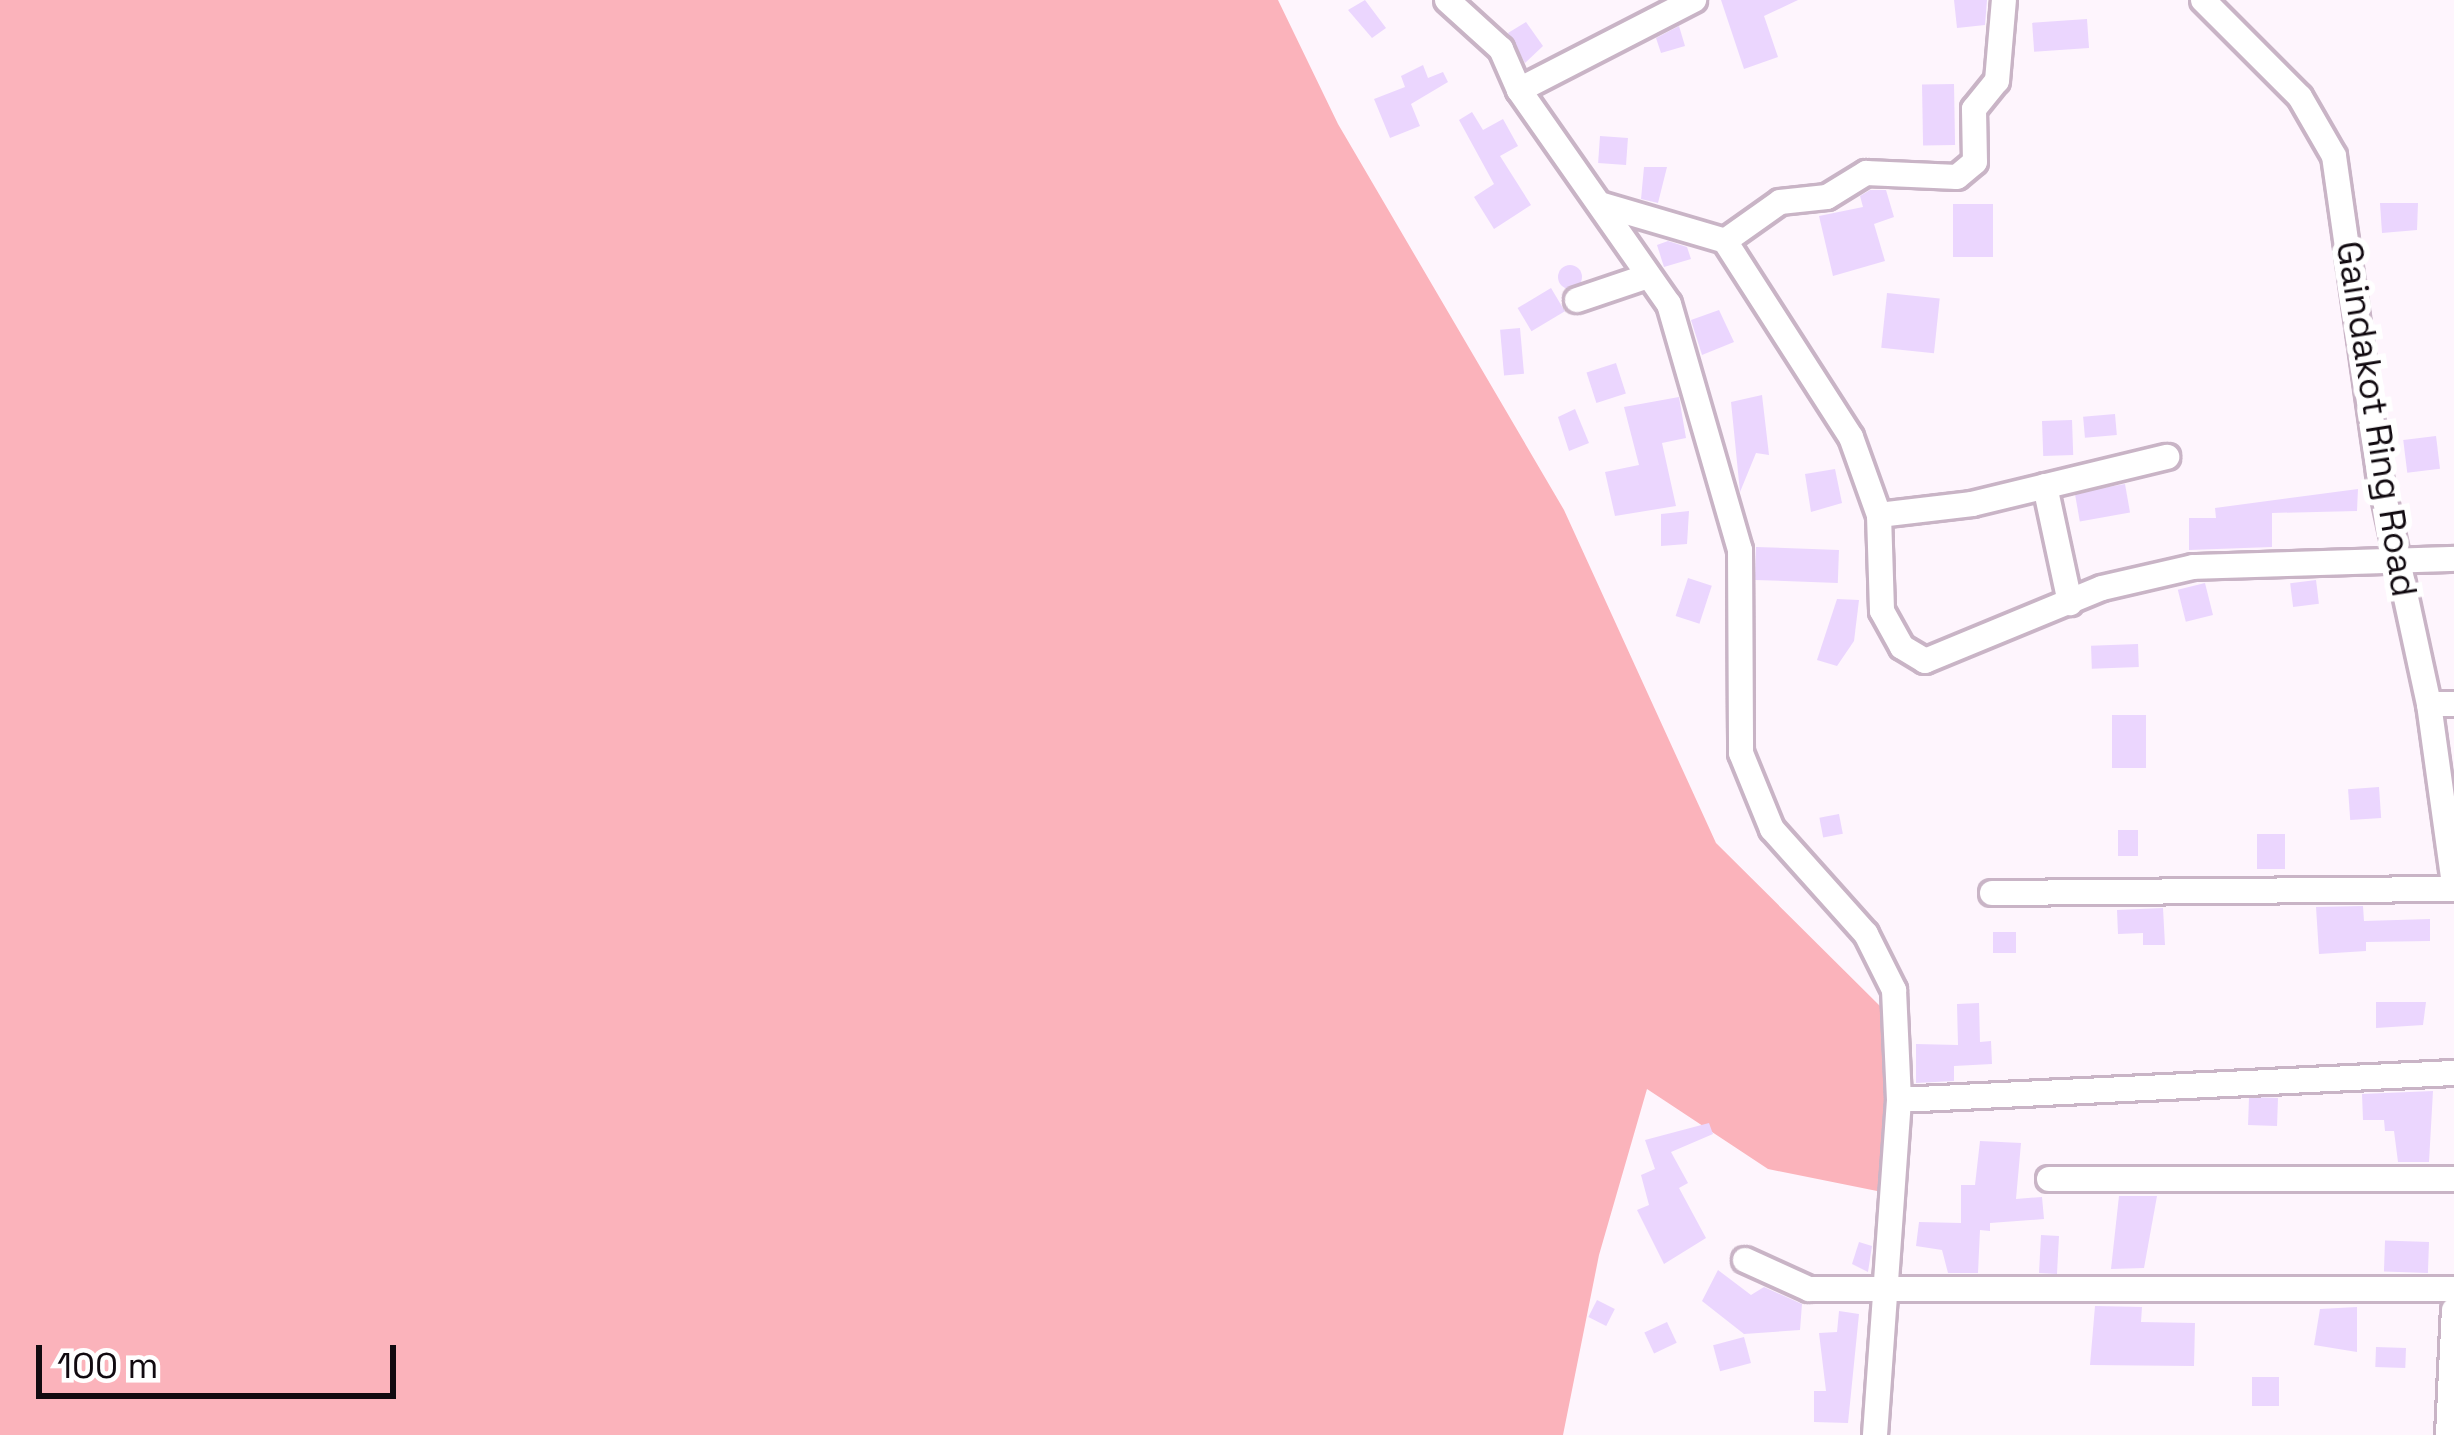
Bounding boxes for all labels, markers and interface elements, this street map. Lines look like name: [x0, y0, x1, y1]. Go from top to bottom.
street label: Gaindakot Ring Road: [2327, 238, 2425, 600]
scale bar: [42, 1321, 402, 1395]
text: 100 m: [57, 1343, 158, 1389]

